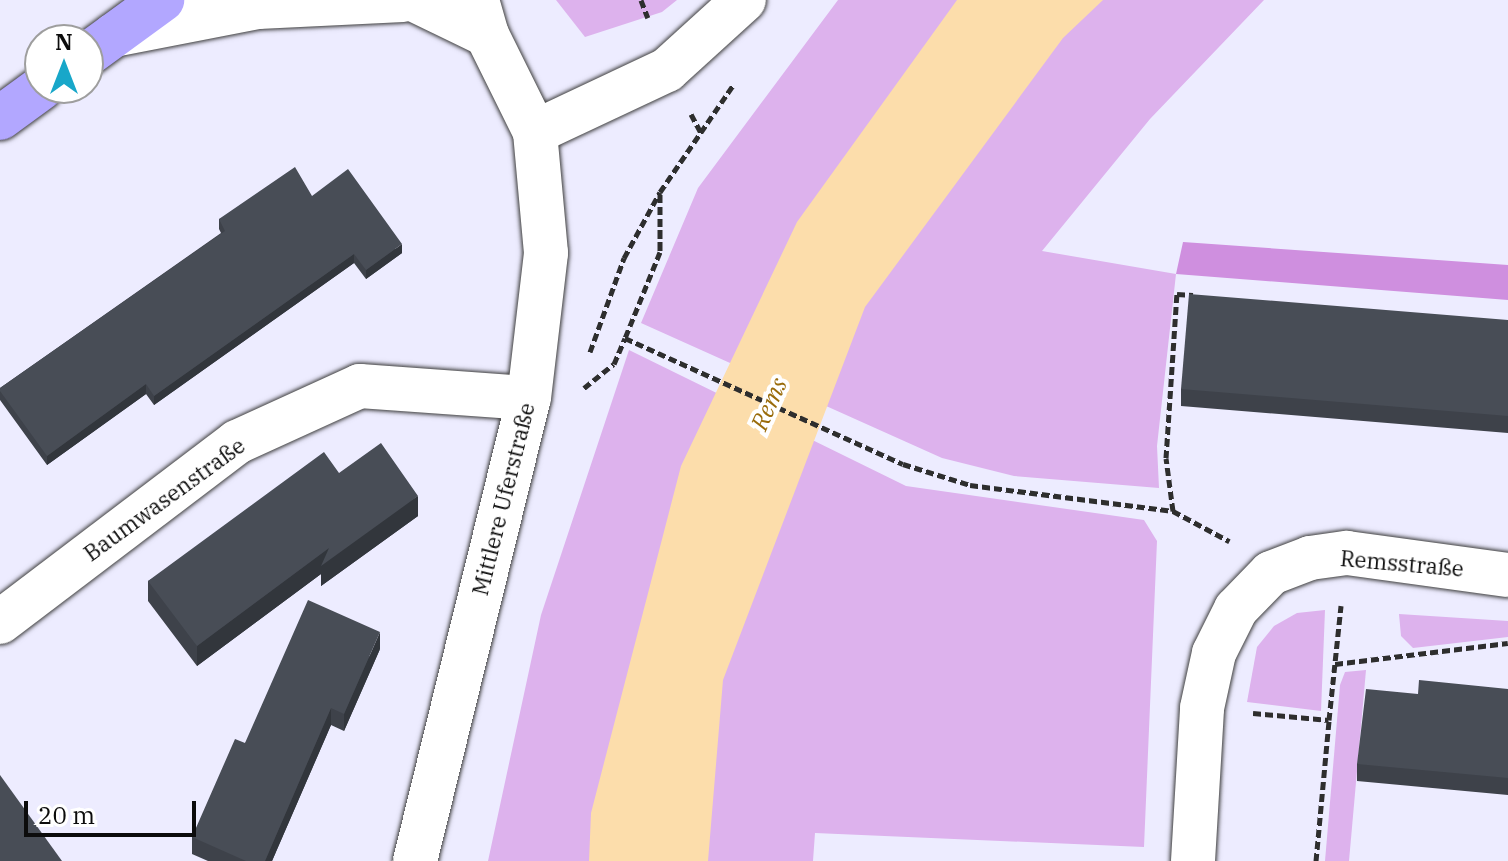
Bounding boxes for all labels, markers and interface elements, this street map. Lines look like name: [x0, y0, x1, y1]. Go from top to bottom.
north arrow: [24, 24, 104, 104]
text: N: [55, 27, 73, 56]
water label: Rems: [745, 373, 793, 435]
street label: Mittlere Uferstraße: [466, 400, 540, 598]
street label: Baumwasenstraße: [78, 432, 250, 566]
street label: Remsstraße: [1339, 544, 1465, 582]
scale bar: [28, 785, 200, 835]
text: 20 m: [38, 799, 95, 831]

